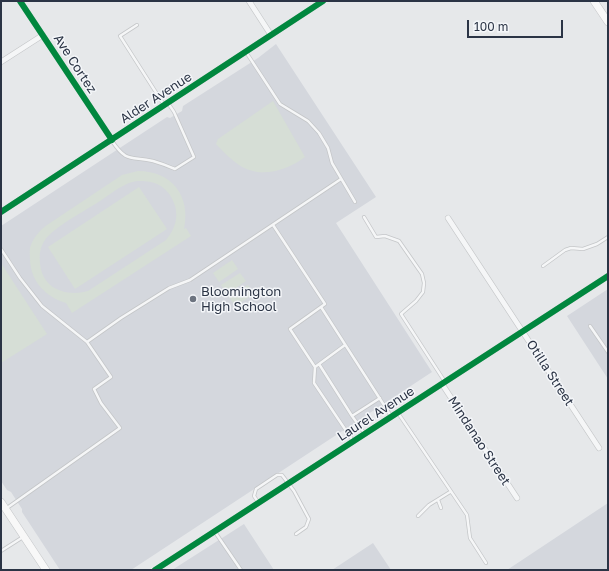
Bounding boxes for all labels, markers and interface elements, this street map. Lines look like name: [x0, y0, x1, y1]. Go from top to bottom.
scale bar: [469, 12, 565, 38]
text: 100 m: [474, 19, 508, 34]
street label: Ave Cortez: [50, 32, 100, 96]
street label: Alder Avenue: [117, 69, 195, 127]
place label: Bloomington High School: [201, 284, 281, 315]
marker: Bloomington High School: [188, 294, 198, 304]
street label: Otilla Street: [523, 337, 577, 409]
street label: Laurel Avenue: [335, 383, 417, 445]
street label: Mindanao Street: [444, 394, 514, 488]

